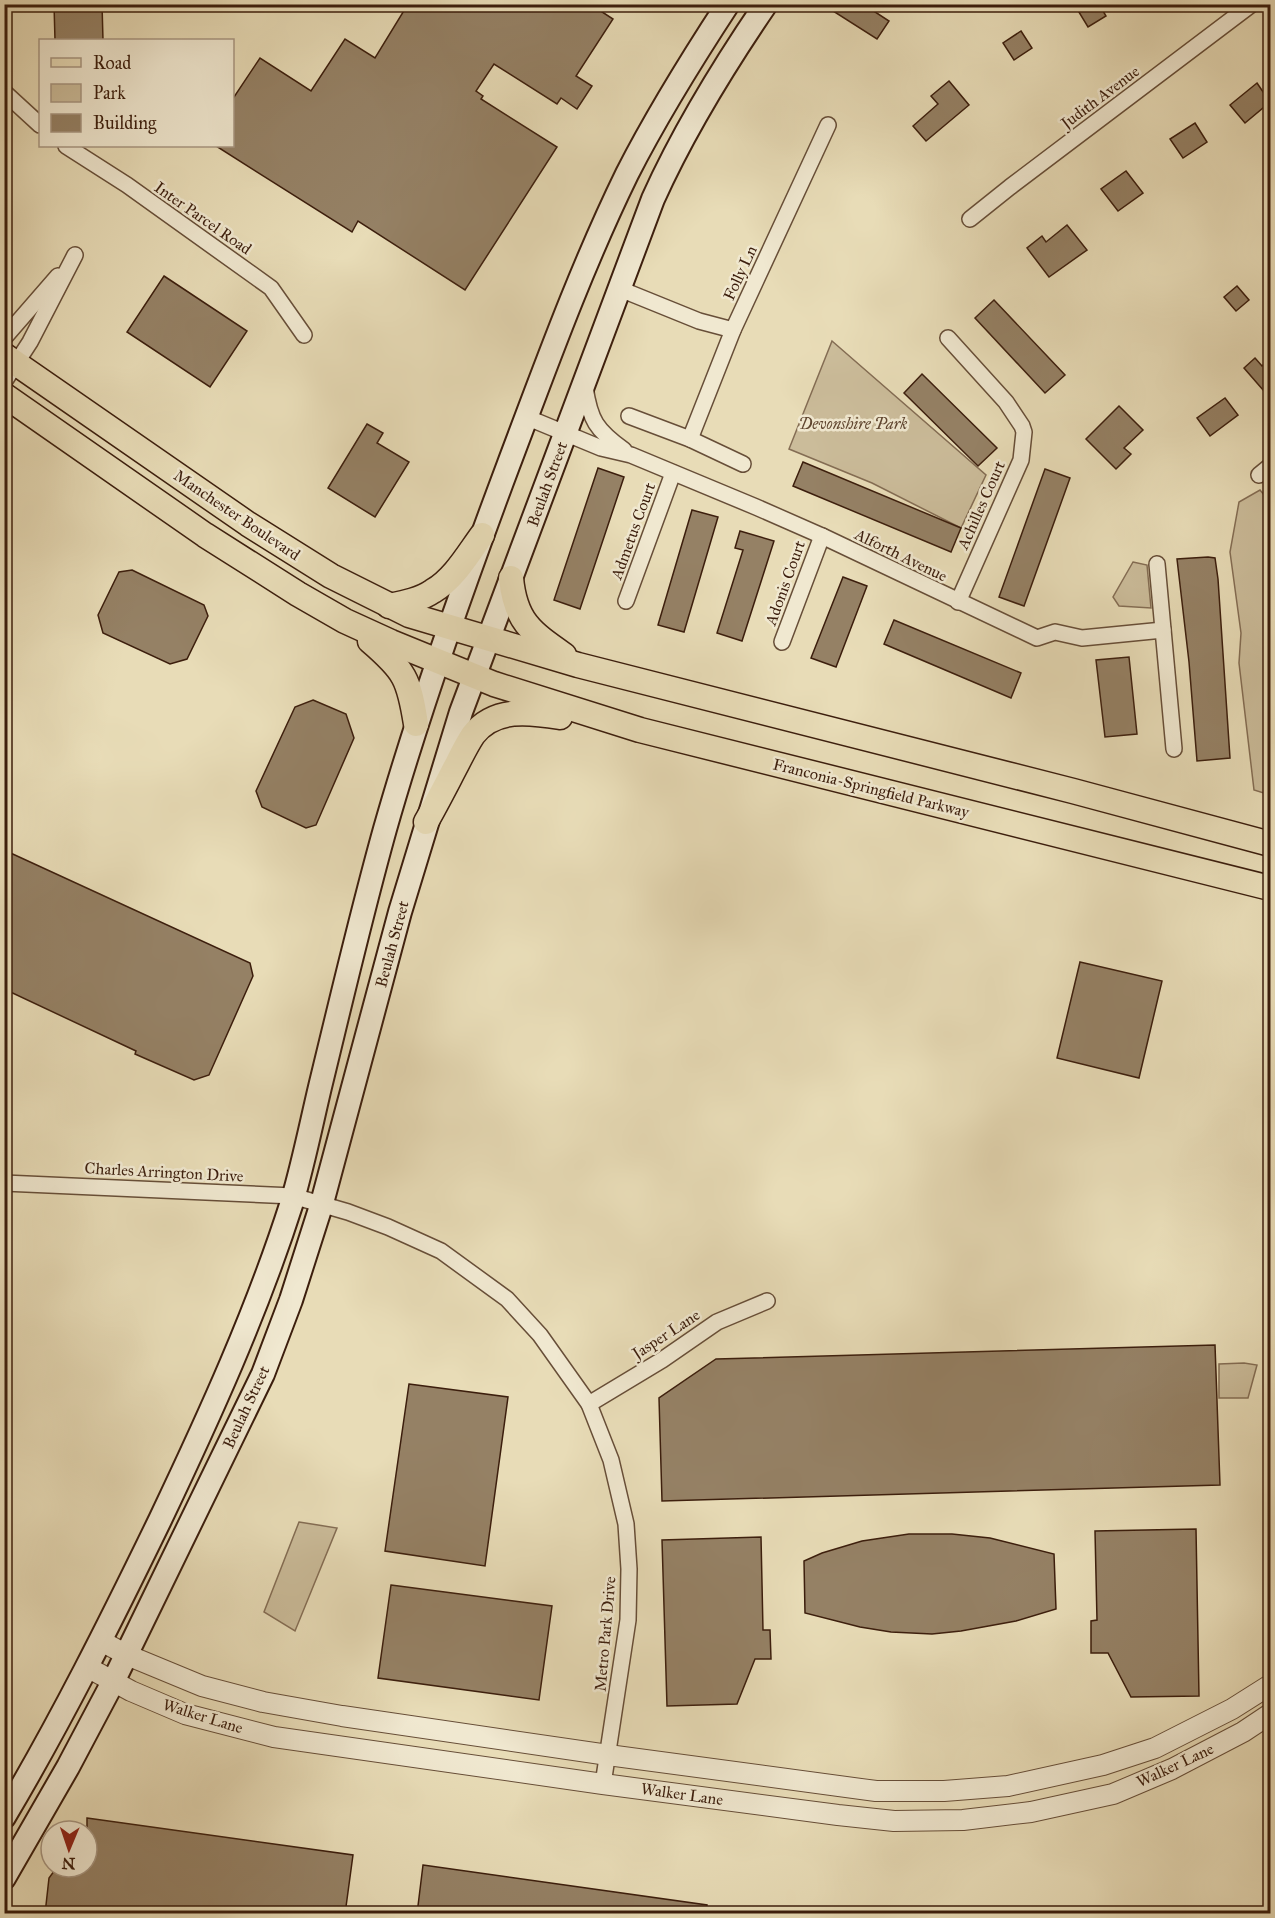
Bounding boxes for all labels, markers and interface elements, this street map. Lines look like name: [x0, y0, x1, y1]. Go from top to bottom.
legend: [39, 39, 234, 147]
text: Road: [93, 52, 131, 74]
street label: Judith Avenue: [1056, 61, 1144, 135]
text: Park: [93, 82, 126, 104]
text: Building: [93, 112, 157, 135]
street label: Inter Parcel Road: [151, 178, 255, 258]
street label: Folly Ln: [719, 242, 761, 303]
park label: Devonshire Park: [799, 414, 907, 433]
street label: Beulah Street: [523, 439, 571, 529]
street label: Achilles Court: [953, 458, 1009, 553]
street label: Manchester Boulevard: [170, 466, 304, 564]
street label: Admetus Court: [606, 480, 659, 583]
street label: Alforth Avenue: [851, 524, 951, 586]
street label: Adonis Court: [761, 538, 809, 629]
street label: Franconia-Springfield Parkway: [771, 754, 972, 823]
street label: Beulah Street: [371, 898, 413, 989]
street label: Charles Arrington Drive: [84, 1158, 244, 1187]
street label: Jasper Lane: [627, 1305, 704, 1365]
street label: Beulah Street: [219, 1362, 274, 1451]
street label: Metro Park Drive: [590, 1575, 620, 1692]
street label: Walker Lane: [161, 1695, 246, 1737]
street label: Walker Lane: [1133, 1739, 1217, 1791]
street label: Walker Lane: [640, 1779, 725, 1809]
north arrow: [39, 1819, 99, 1879]
text: N: [61, 1854, 76, 1873]

